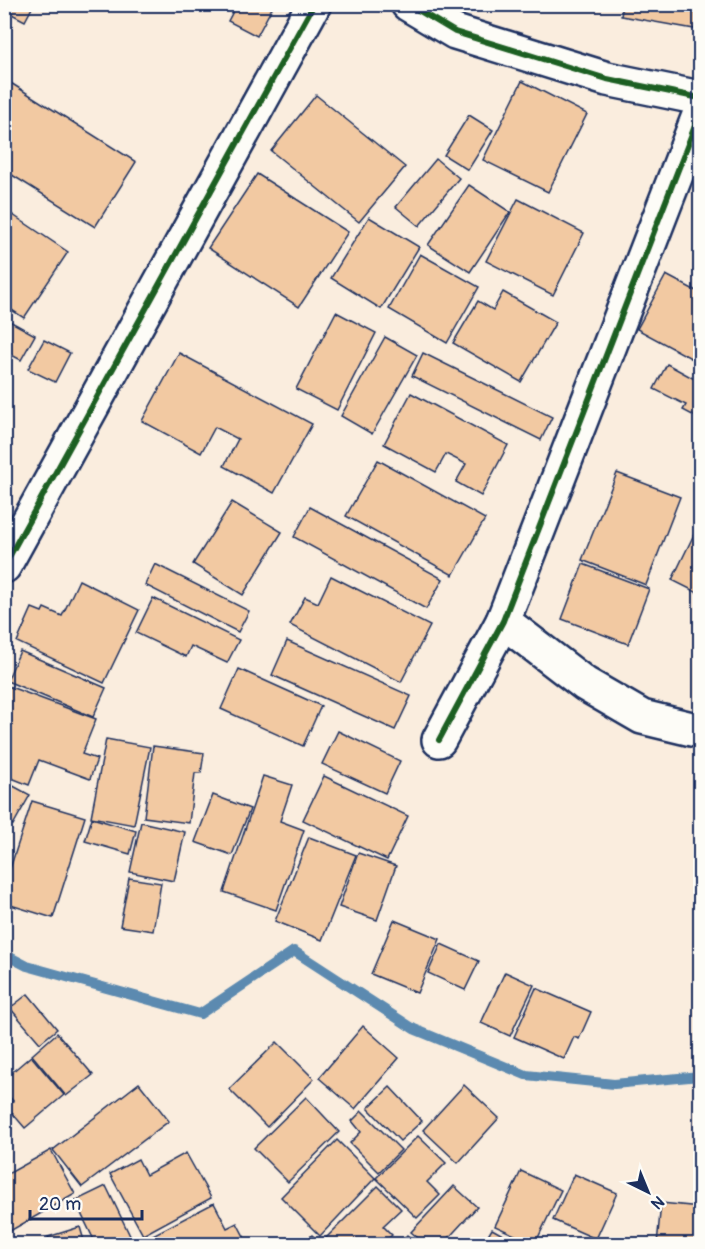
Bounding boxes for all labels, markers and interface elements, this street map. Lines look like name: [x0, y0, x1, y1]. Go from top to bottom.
north arrow: [618, 1162, 678, 1222]
scale bar: [30, 1183, 142, 1221]
text: N: [647, 1191, 668, 1213]
text: 20 m: [39, 1193, 81, 1216]

